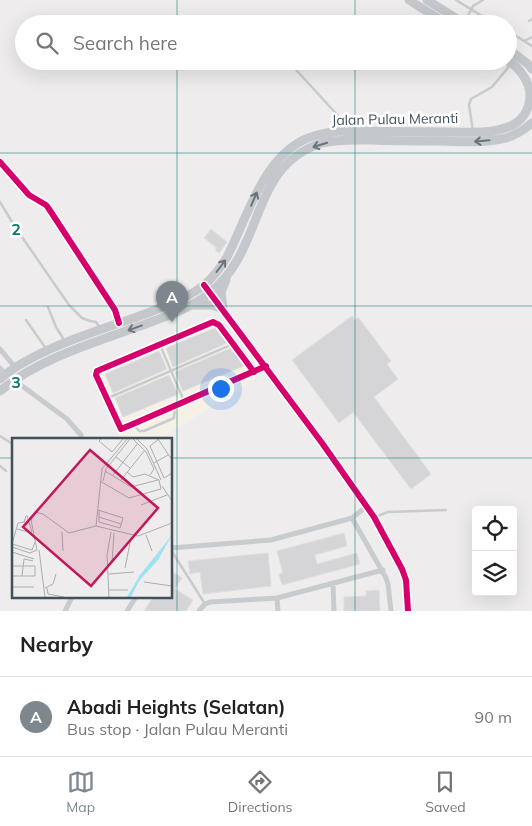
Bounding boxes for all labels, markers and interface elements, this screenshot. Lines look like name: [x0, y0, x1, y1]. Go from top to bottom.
search box: [15, 15, 517, 70]
icon: search: [33, 29, 61, 57]
text: Search here: [73, 31, 177, 55]
street label: Jalan Pulau Meranti: [332, 109, 458, 129]
one-way arrow: [474, 136, 490, 145]
one-way arrow: [312, 140, 328, 150]
one-way arrow: [250, 192, 260, 207]
text: 2: [11, 219, 21, 239]
one-way arrow: [216, 259, 226, 273]
pin: A: [156, 281, 188, 322]
one-way arrow: [127, 324, 143, 333]
text: 3: [11, 372, 21, 392]
your location: [208, 376, 234, 402]
inset map: [12, 438, 172, 598]
map controls: [472, 506, 517, 596]
button: locate: [472, 506, 517, 551]
button: layers: [472, 551, 517, 596]
text: Nearby: [20, 631, 93, 657]
text: Abadi Heights (Selatan): [67, 695, 285, 719]
text: A: [30, 707, 42, 727]
text: 90 m: [475, 707, 512, 727]
text: Bus stop · Jalan Pulau Meranti: [67, 719, 288, 739]
tab: Map: [66, 768, 95, 816]
tab: Directions: [228, 768, 293, 816]
tab: Saved: [425, 768, 466, 816]

